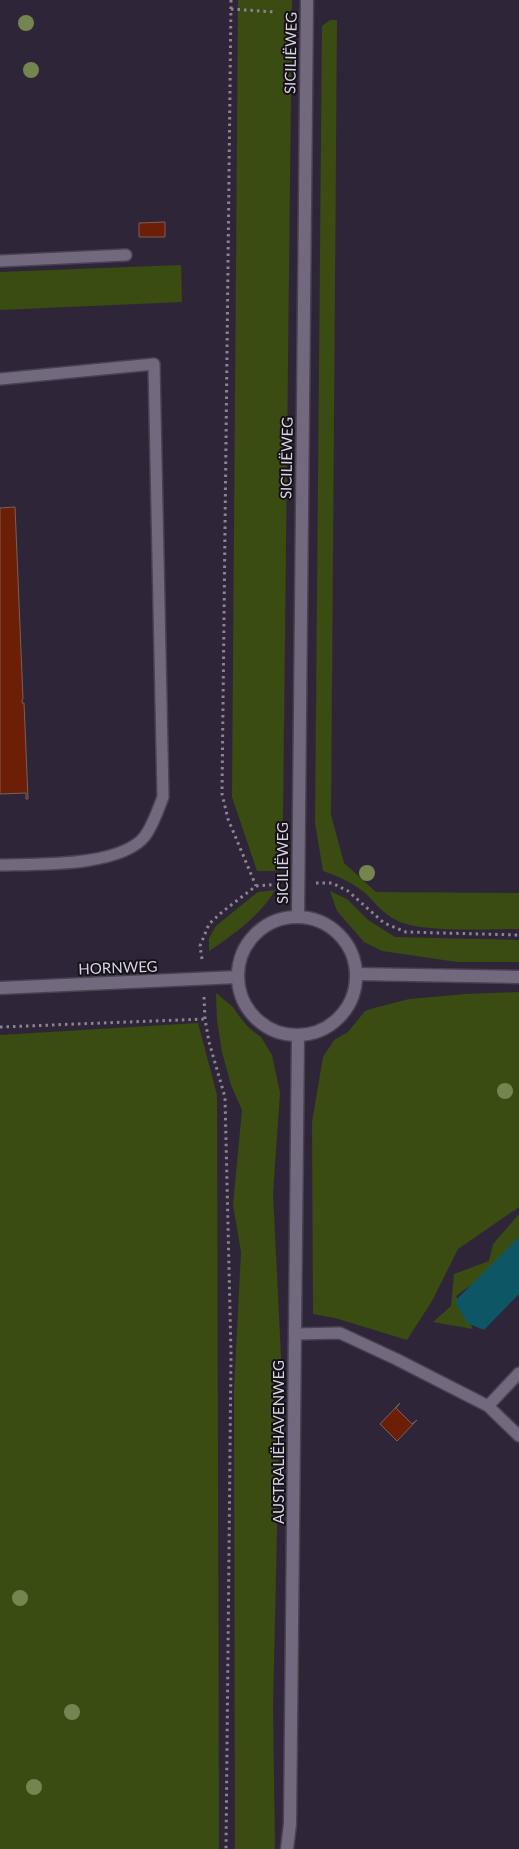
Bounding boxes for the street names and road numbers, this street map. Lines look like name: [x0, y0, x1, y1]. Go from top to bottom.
street label: SICILIËWEG: [280, 12, 300, 94]
street label: SICILIËWEG: [276, 417, 296, 499]
street label: SICILIËWEG: [273, 822, 291, 904]
street label: HORNWEG: [78, 957, 158, 977]
street label: AUSTRALIËHAVENWEG: [269, 1360, 287, 1524]

